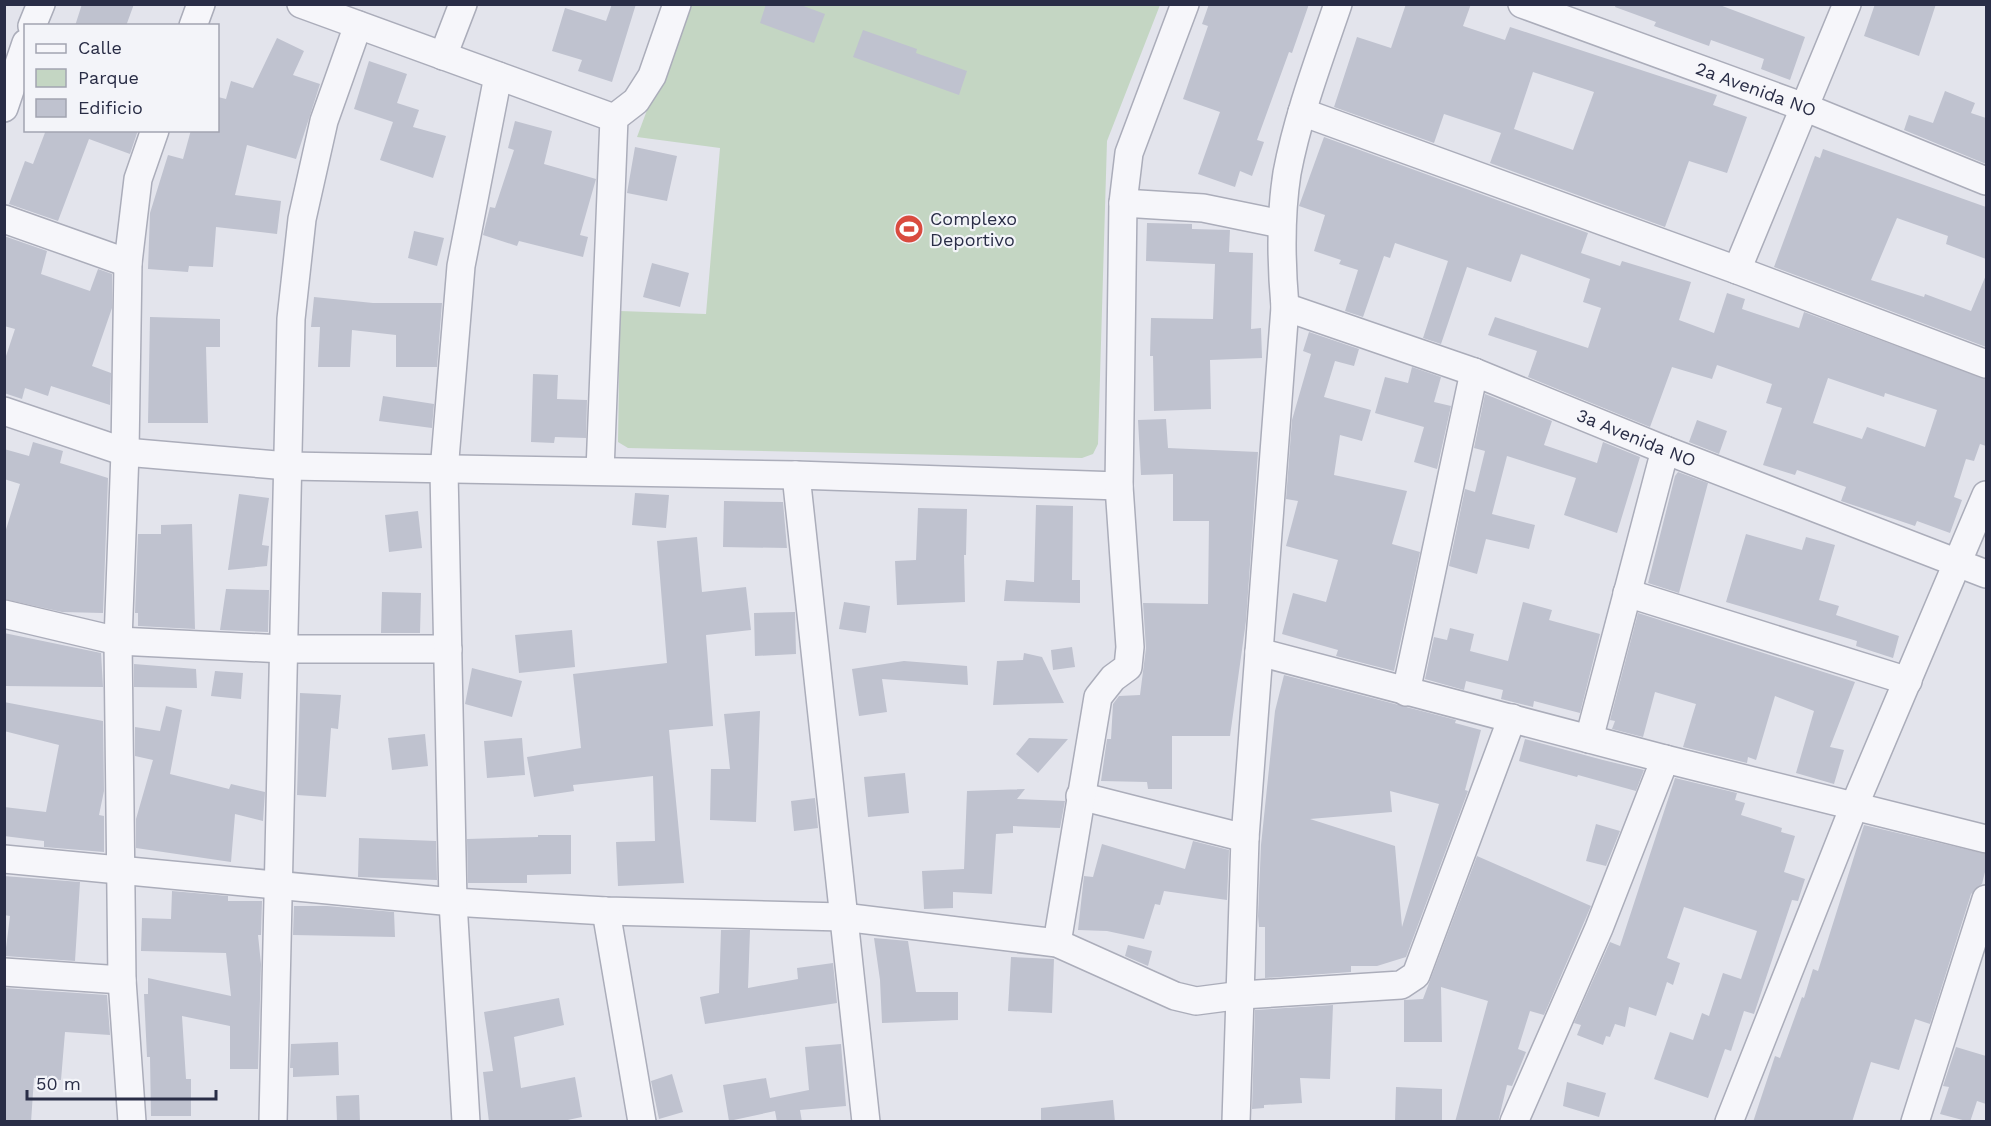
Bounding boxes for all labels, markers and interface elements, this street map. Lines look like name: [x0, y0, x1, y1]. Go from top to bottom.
legend: [24, 24, 219, 132]
text: Calle: [78, 37, 122, 58]
street label: 2a Avenida NO: [1693, 57, 1819, 121]
text: Parque: [78, 67, 139, 88]
text: Edificio: [78, 97, 143, 118]
place label: Complexo Deportivo: [930, 208, 1017, 250]
sports icon: Complexo Deportivo: [893, 213, 925, 245]
street label: 3a Avenida NO: [1574, 404, 1699, 471]
scale bar: [27, 1063, 216, 1101]
text: 50 m: [36, 1073, 81, 1094]

